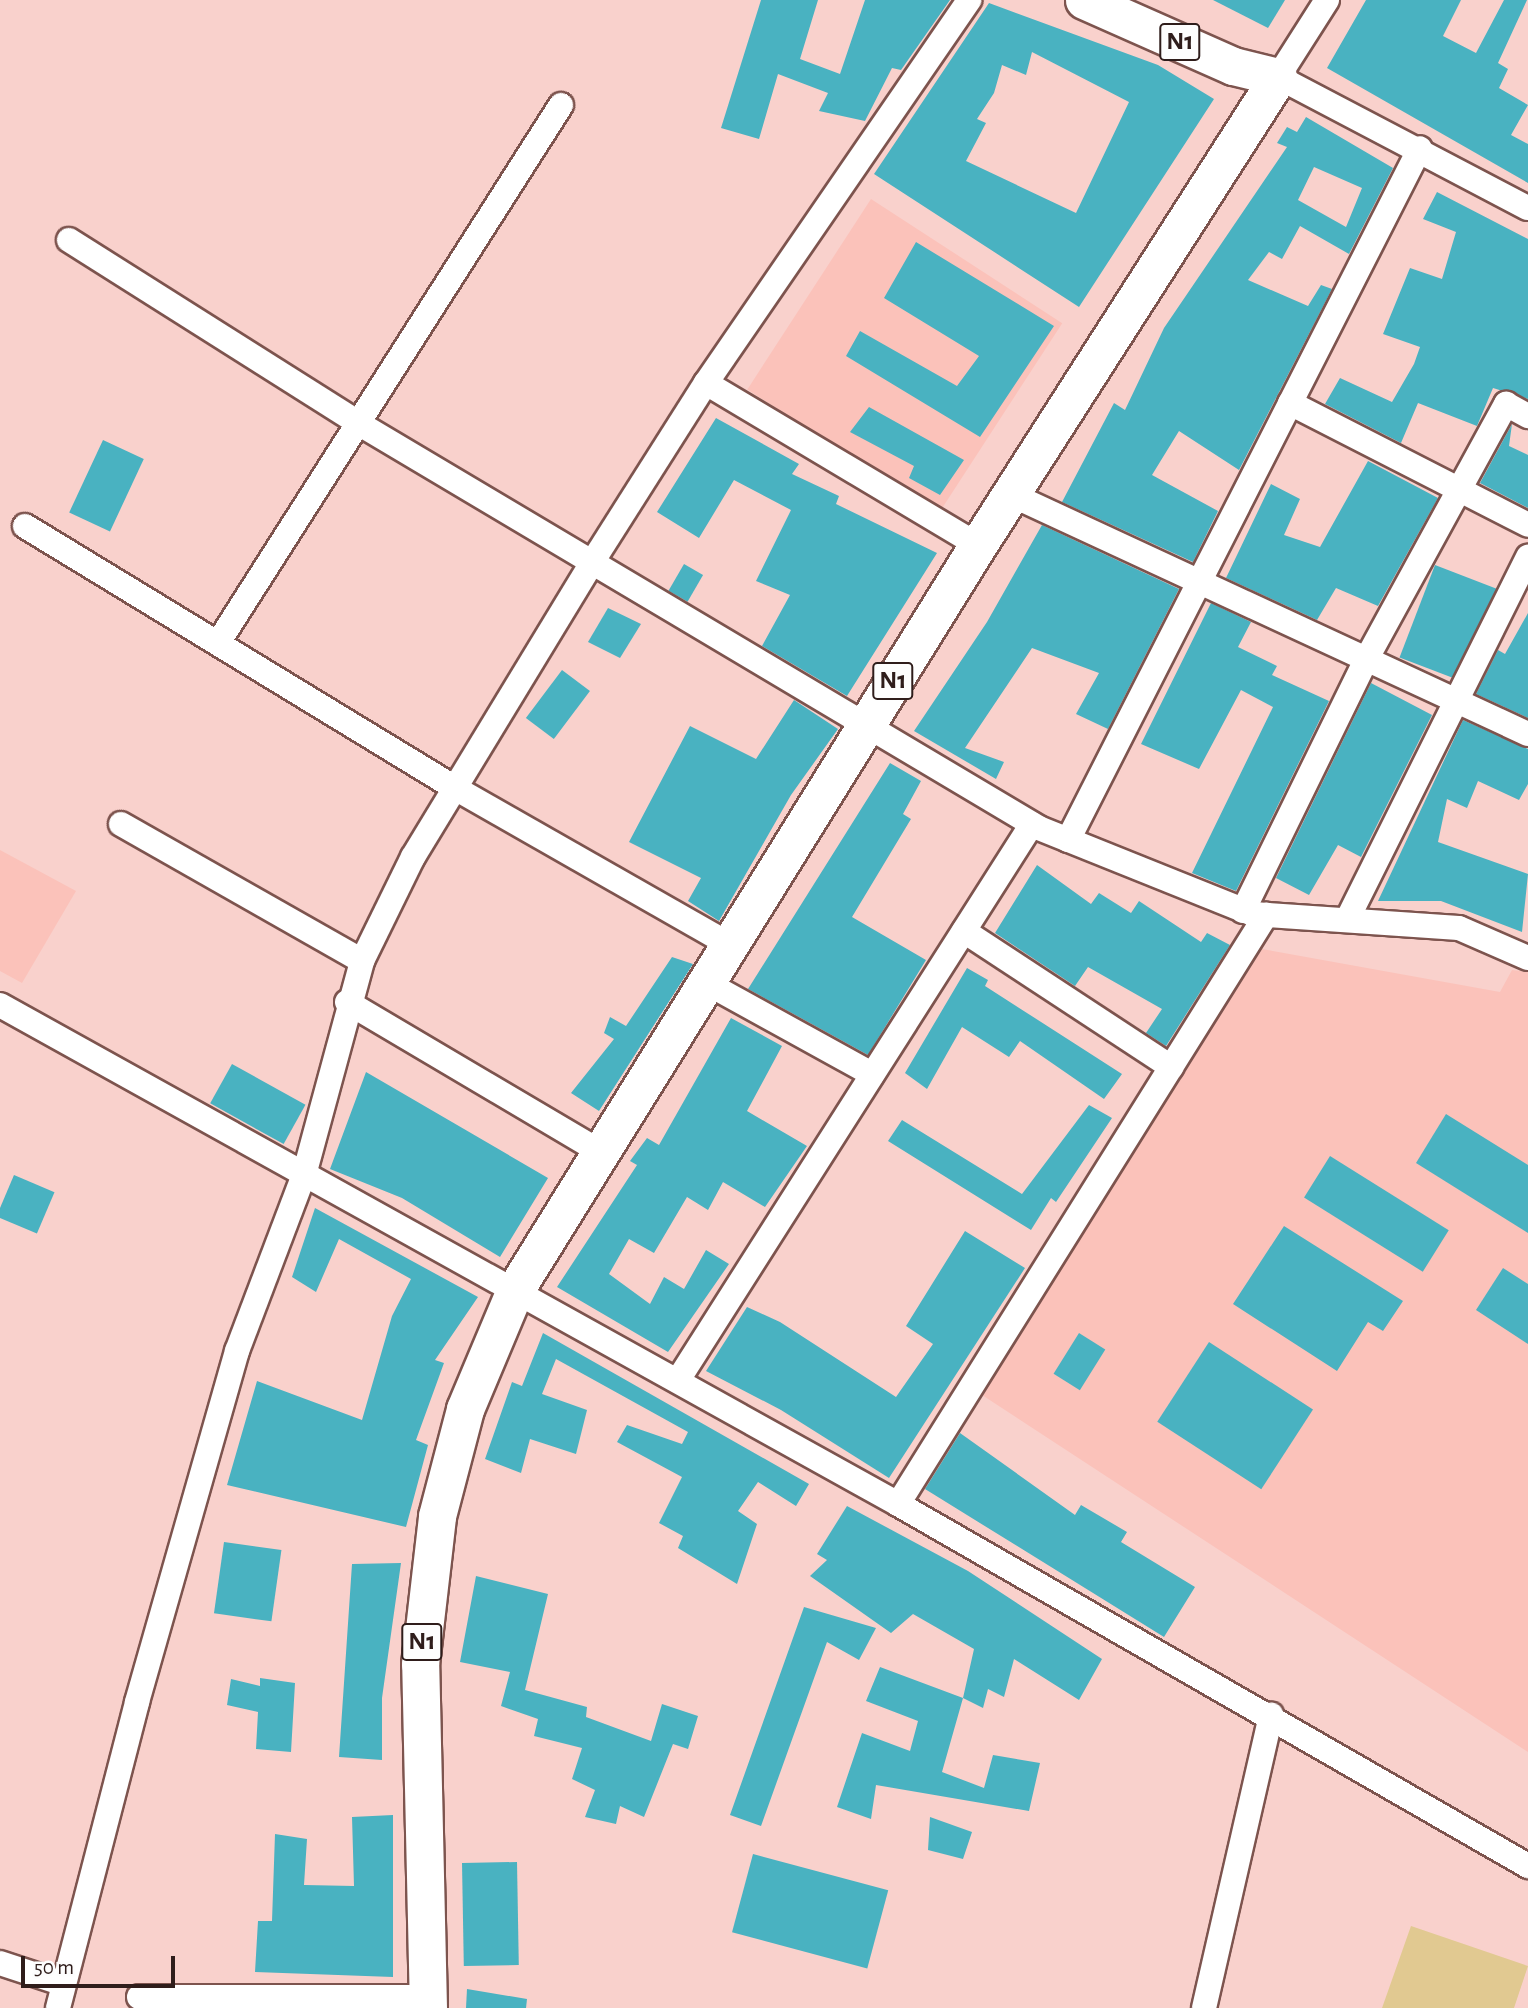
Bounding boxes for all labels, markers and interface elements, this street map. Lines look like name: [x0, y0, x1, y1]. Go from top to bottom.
road number: N1: [1159, 20, 1201, 64]
road number: N1: [872, 659, 914, 704]
road number: N1: [401, 1620, 443, 1665]
scale bar: [24, 1941, 178, 1985]
text: 50 m: [34, 1957, 74, 1978]

